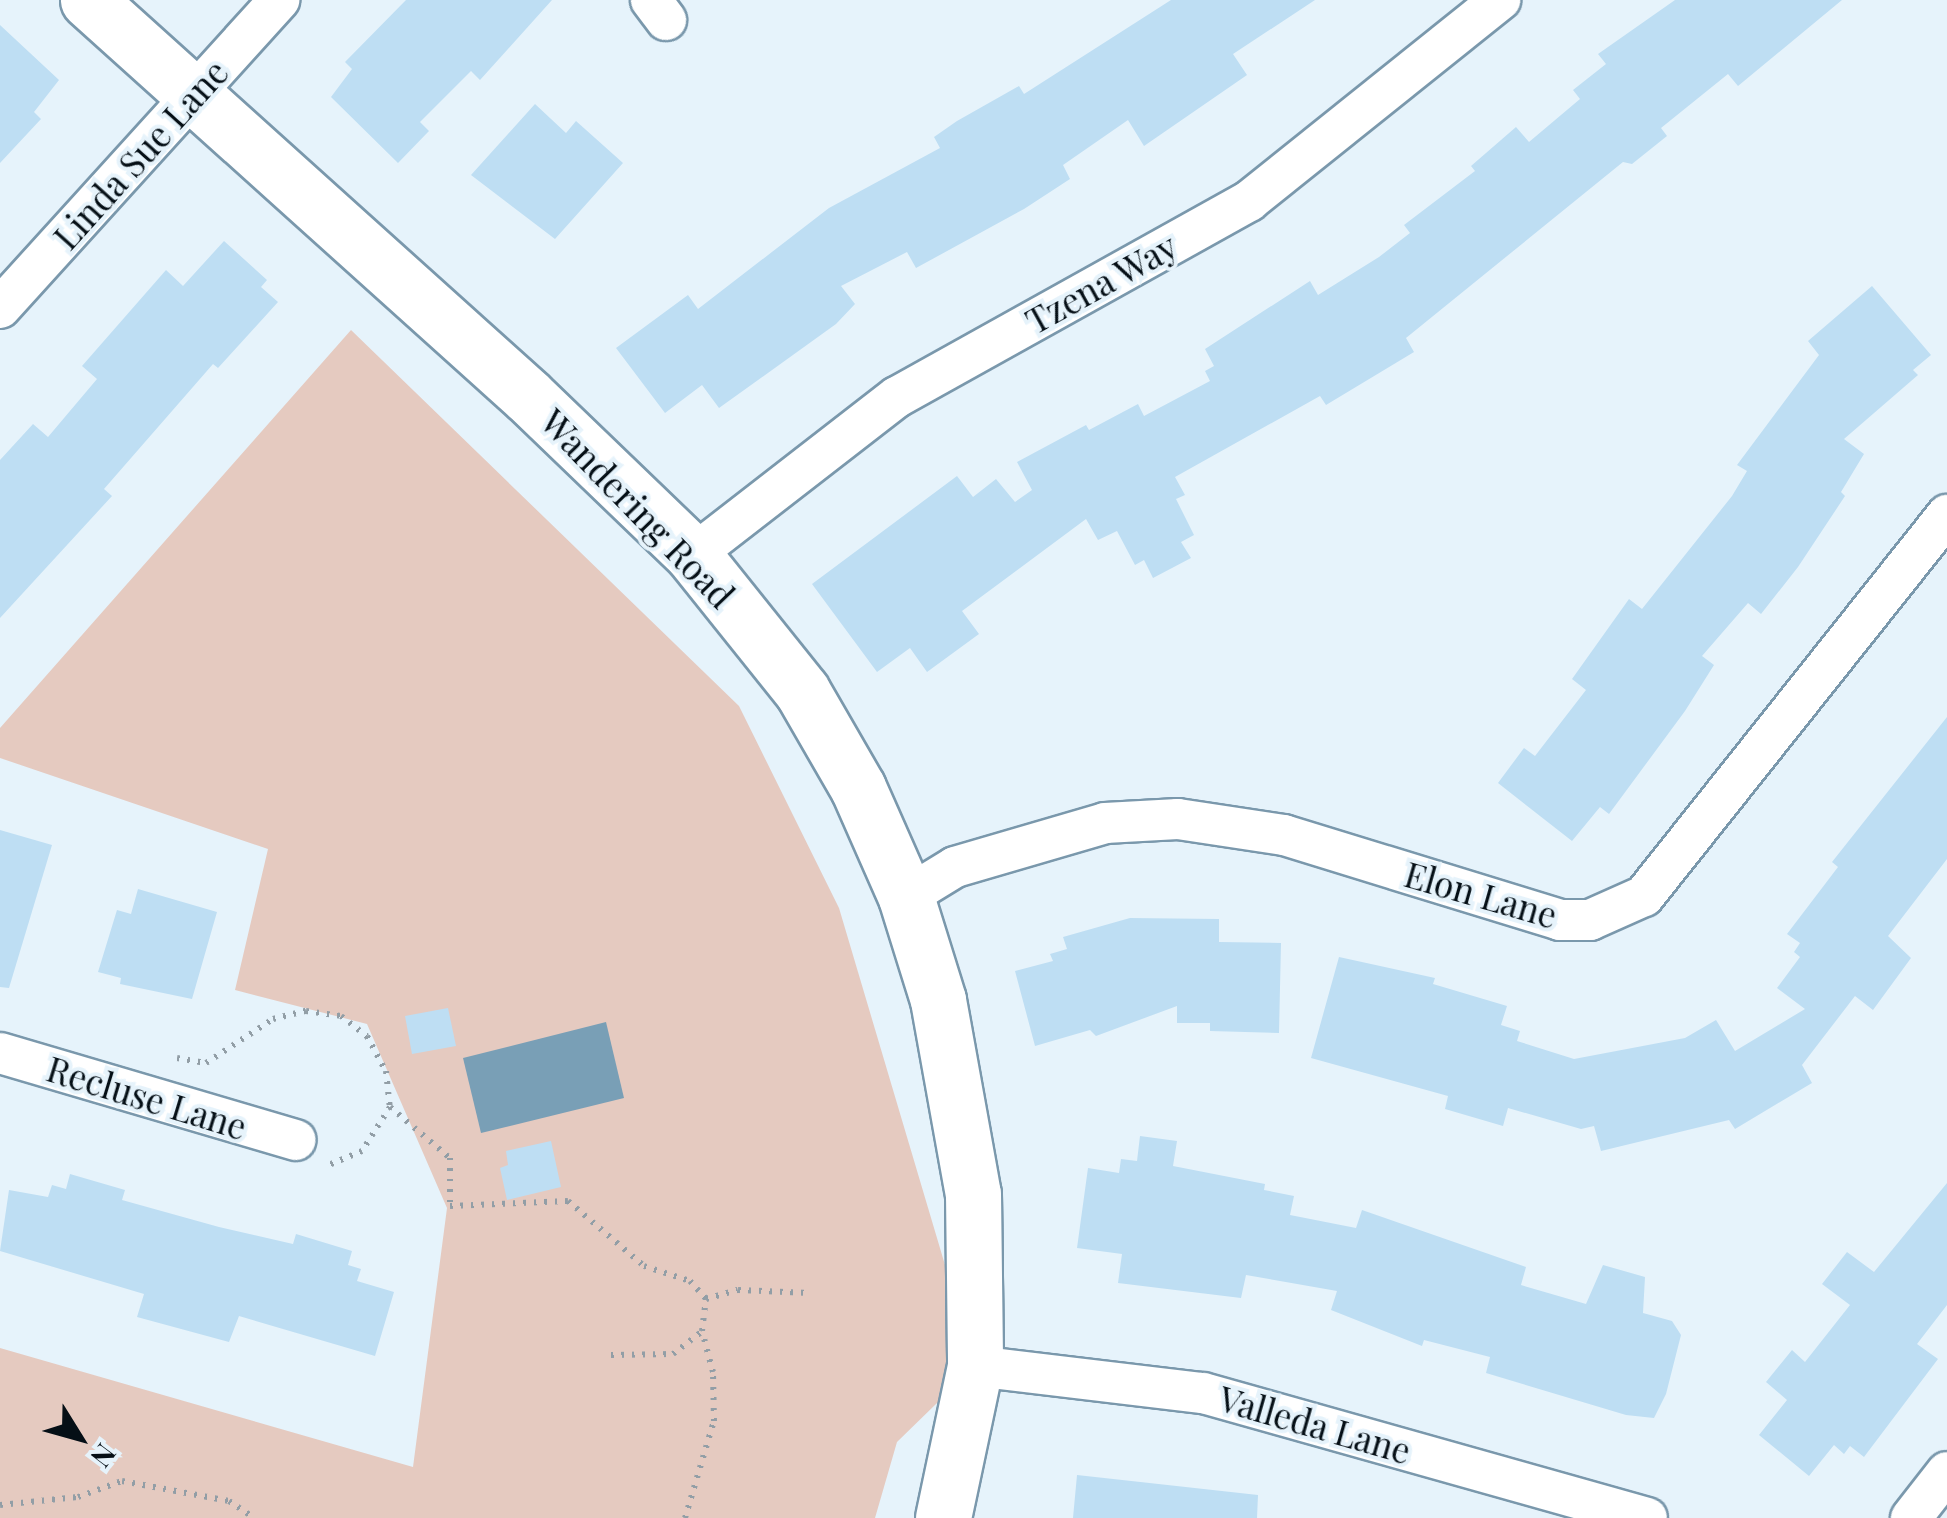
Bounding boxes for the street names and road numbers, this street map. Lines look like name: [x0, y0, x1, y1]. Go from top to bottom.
street label: Linda Sue Lane: [44, 51, 236, 257]
street label: Tzena Way: [1017, 224, 1185, 342]
street label: Wandering Road: [533, 400, 743, 616]
street label: Elon Lane: [1400, 852, 1562, 936]
street label: Recluse Lane: [42, 1047, 252, 1147]
street label: Valleda Lane: [1214, 1377, 1416, 1471]

